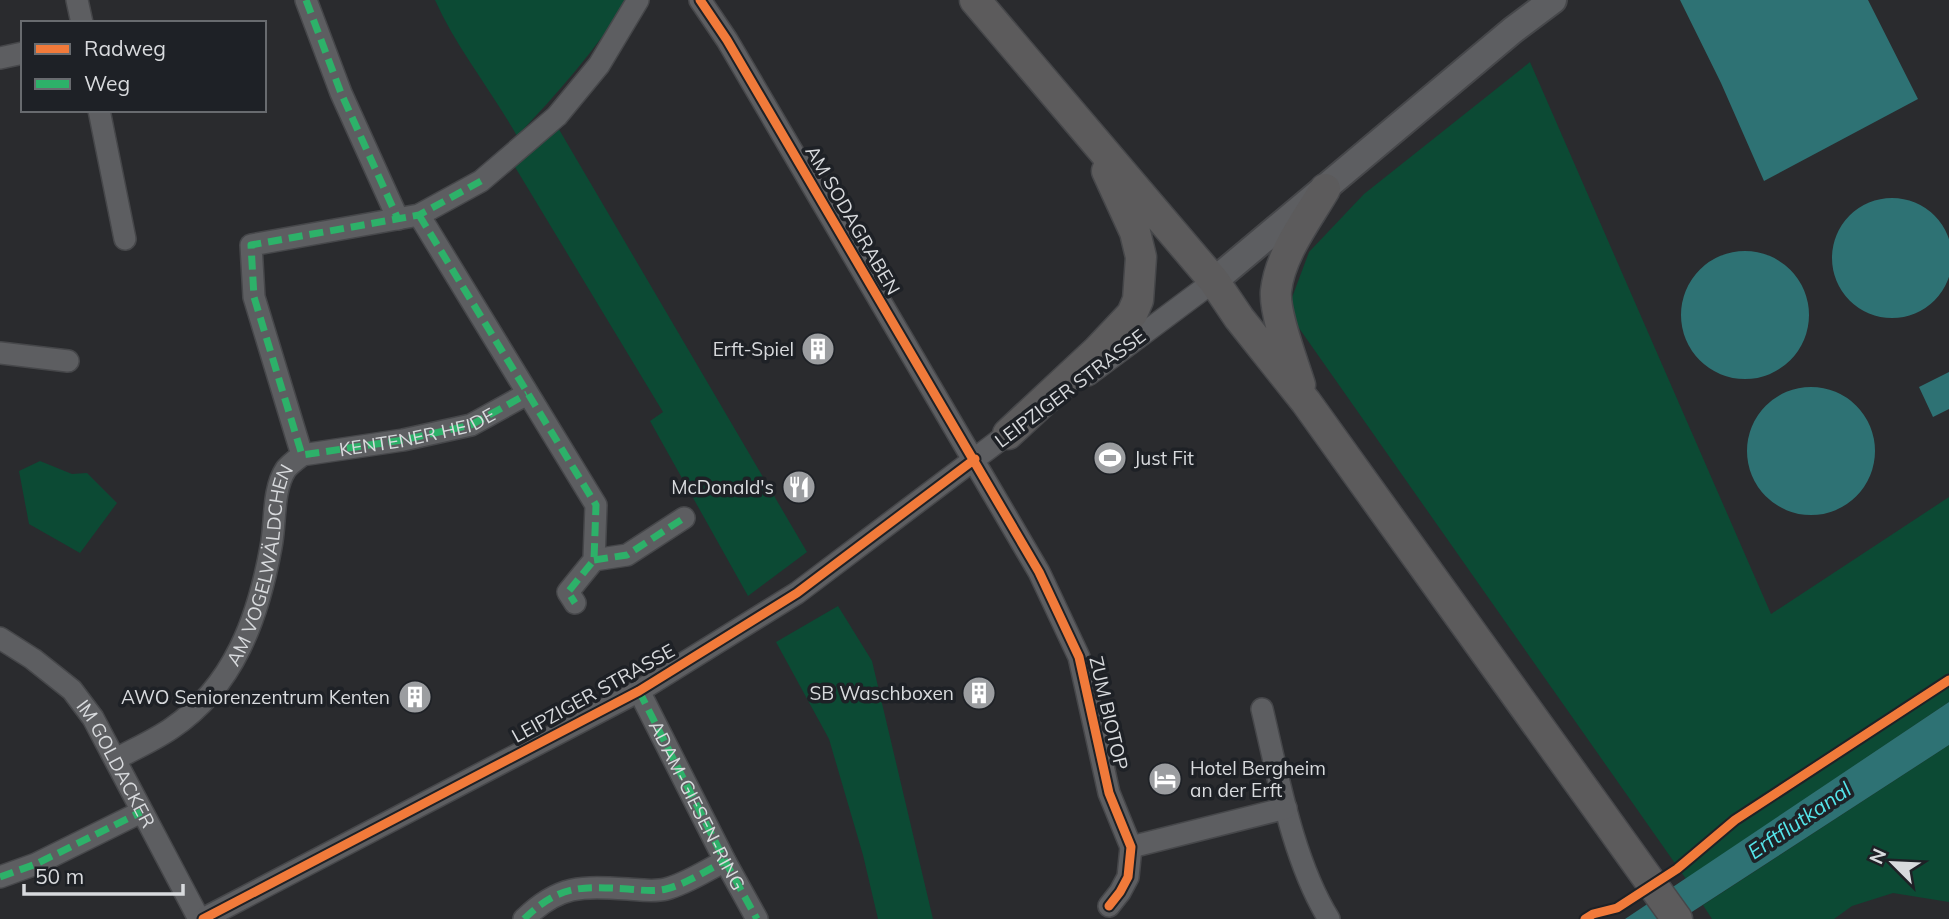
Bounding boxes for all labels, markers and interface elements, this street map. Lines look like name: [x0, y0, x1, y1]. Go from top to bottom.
legend: [21, 21, 266, 112]
text: Radweg: [84, 35, 166, 61]
text: Weg: [84, 70, 130, 96]
street label: AM SODAGRABEN: [800, 141, 906, 299]
street label: LEIPZIGER STRASSE: [990, 324, 1150, 452]
building icon: Erft-Spiel: [799, 330, 837, 368]
place label: Erft-Spiel: [713, 337, 794, 361]
street label: KENTENER HEIDE: [337, 402, 499, 461]
sports icon: Just Fit: [1091, 439, 1129, 477]
place label: Just Fit: [1134, 446, 1194, 470]
street label: AM VOGELWÄLDCHEN: [221, 460, 298, 670]
restaurant icon: McDonald's: [780, 468, 818, 506]
place label: McDonald's: [671, 475, 774, 499]
street label: LEIPZIGER STRASSE: [507, 638, 679, 748]
street label: ZUM BIOTOP: [1084, 654, 1134, 772]
building icon: SB Waschboxen: [960, 674, 998, 712]
building icon: AWO Seniorenzentrum Kenten: [396, 678, 434, 716]
place label: SB Waschboxen: [809, 681, 954, 705]
place label: AWO Seniorenzentrum Kenten: [121, 685, 390, 709]
street label: IM GOLDACKER: [71, 695, 161, 832]
street label: ADAM-GIESEN-RING: [644, 716, 751, 894]
place label: Hotel Bergheim an der Erft: [1190, 756, 1326, 802]
hotel icon: Hotel Bergheim an der Erft: [1146, 760, 1184, 798]
water label: Erftflutkanal: [1742, 776, 1856, 864]
north arrow: [1858, 828, 1928, 898]
text: N: [1864, 845, 1891, 868]
scale bar: [24, 852, 184, 896]
text: 50 m: [35, 863, 84, 889]

